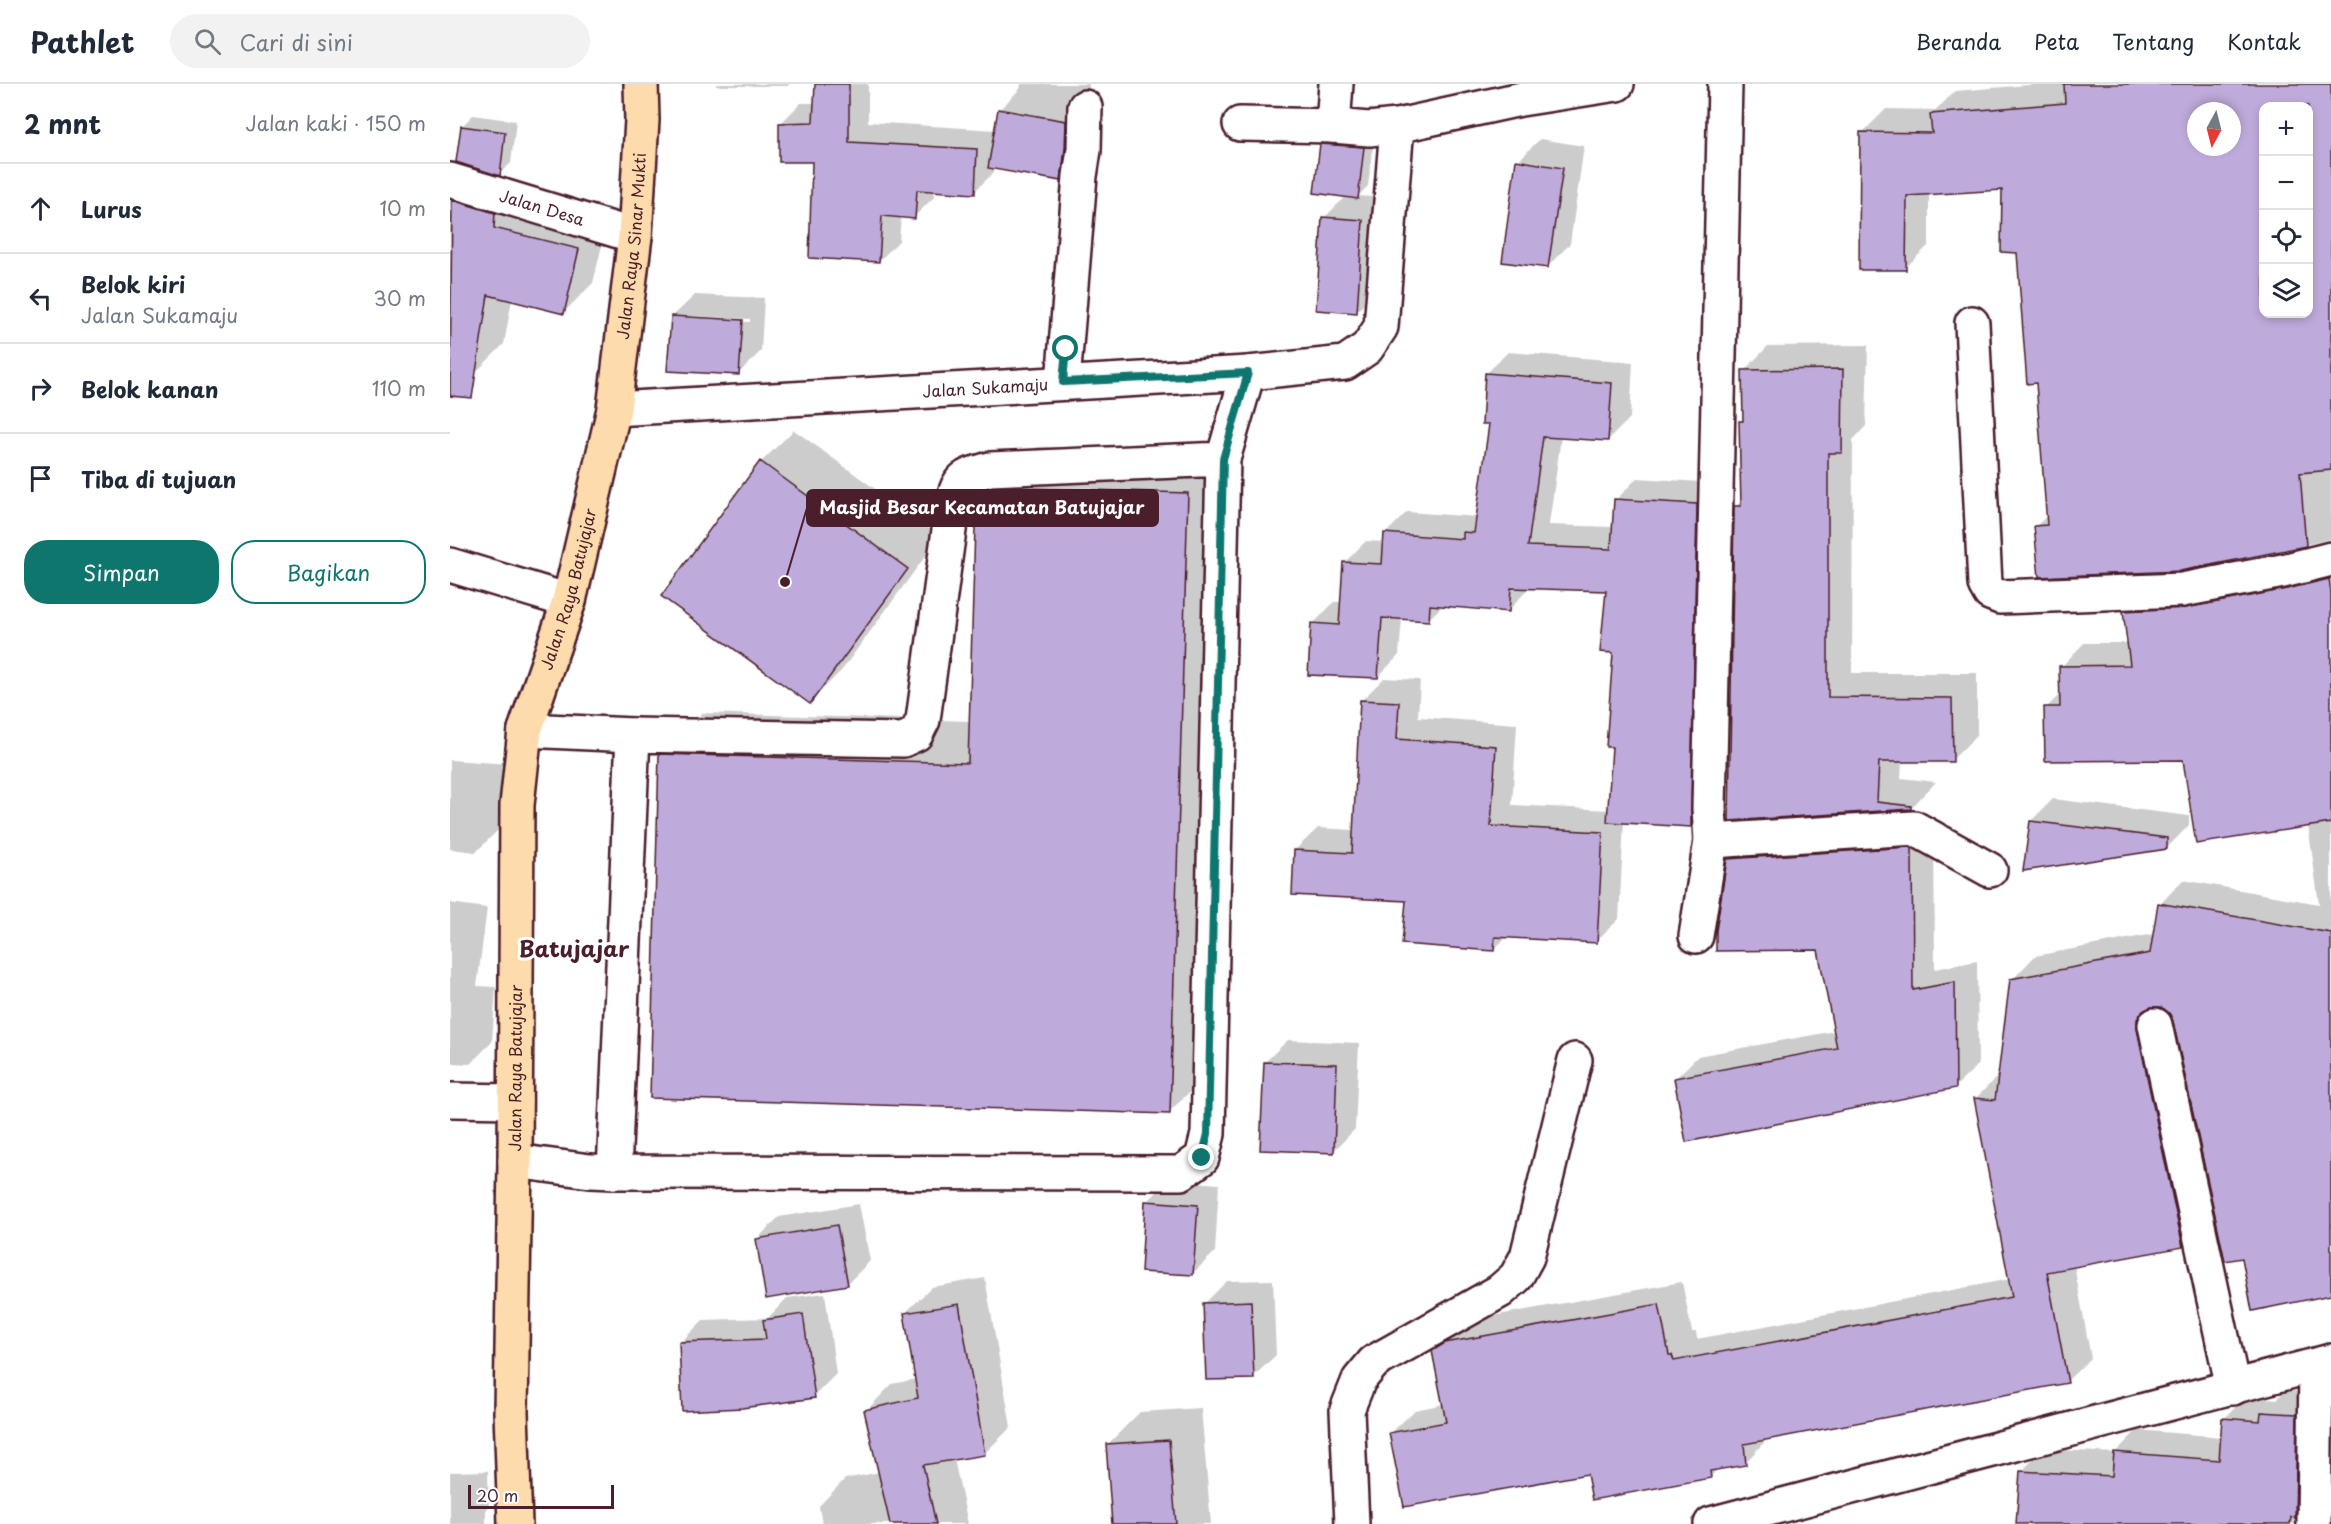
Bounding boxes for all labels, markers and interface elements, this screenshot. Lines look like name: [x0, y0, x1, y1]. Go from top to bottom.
search box: [170, 14, 590, 68]
text: Pathlet: [30, 20, 134, 63]
icon: search: [191, 25, 224, 58]
text: Cari di sini: [239, 25, 353, 58]
text: Beranda: [1916, 25, 2001, 57]
text: Peta: [2034, 25, 2079, 57]
text: Tentang: [2112, 25, 2194, 57]
text: Kontak: [2227, 25, 2301, 57]
north arrow: [2187, 102, 2241, 156]
map controls: [2259, 102, 2313, 318]
button: +: [2259, 102, 2313, 156]
text: 2 mnt: [24, 104, 101, 143]
text: Jalan kaki · 150 m: [245, 108, 426, 138]
street label: Jalan Raya Sinar Mukti: [610, 152, 651, 341]
button: −: [2259, 156, 2313, 210]
street label: Jalan Desa: [497, 183, 588, 231]
icon: ahead: [24, 192, 57, 225]
text: Lurus: [81, 192, 142, 225]
text: 10 m: [379, 193, 426, 223]
button: locate: [2259, 210, 2313, 264]
button: layers: [2259, 264, 2313, 318]
text: Belok kiri: [81, 267, 185, 300]
icon: left: [24, 282, 57, 315]
text: 30 m: [373, 283, 426, 313]
text: Jalan Sukamaju: [81, 300, 238, 330]
route start: [1052, 335, 1078, 361]
street label: Jalan Sukamaju: [922, 371, 1049, 402]
icon: right: [24, 372, 57, 405]
text: Belok kanan: [81, 372, 218, 405]
text: 110 m: [372, 373, 426, 403]
icon: arrive: [24, 462, 57, 495]
text: Tiba di tujuan: [81, 462, 236, 495]
callout: Masjid Besar Kecamatan Batujajar: [807, 490, 1158, 526]
text: Masjid Besar Kecamatan Batujajar: [820, 493, 1145, 520]
street label: Jalan Raya Batujajar: [533, 505, 601, 673]
button: Simpan: [24, 540, 219, 604]
button: Bagikan: [231, 540, 426, 604]
district label: Batujajar: [519, 931, 630, 964]
street label: Jalan Raya Batujajar: [502, 984, 527, 1152]
route end: [1188, 1144, 1214, 1170]
scale bar: [468, 1482, 614, 1510]
text: 20 m: [477, 1483, 518, 1507]

